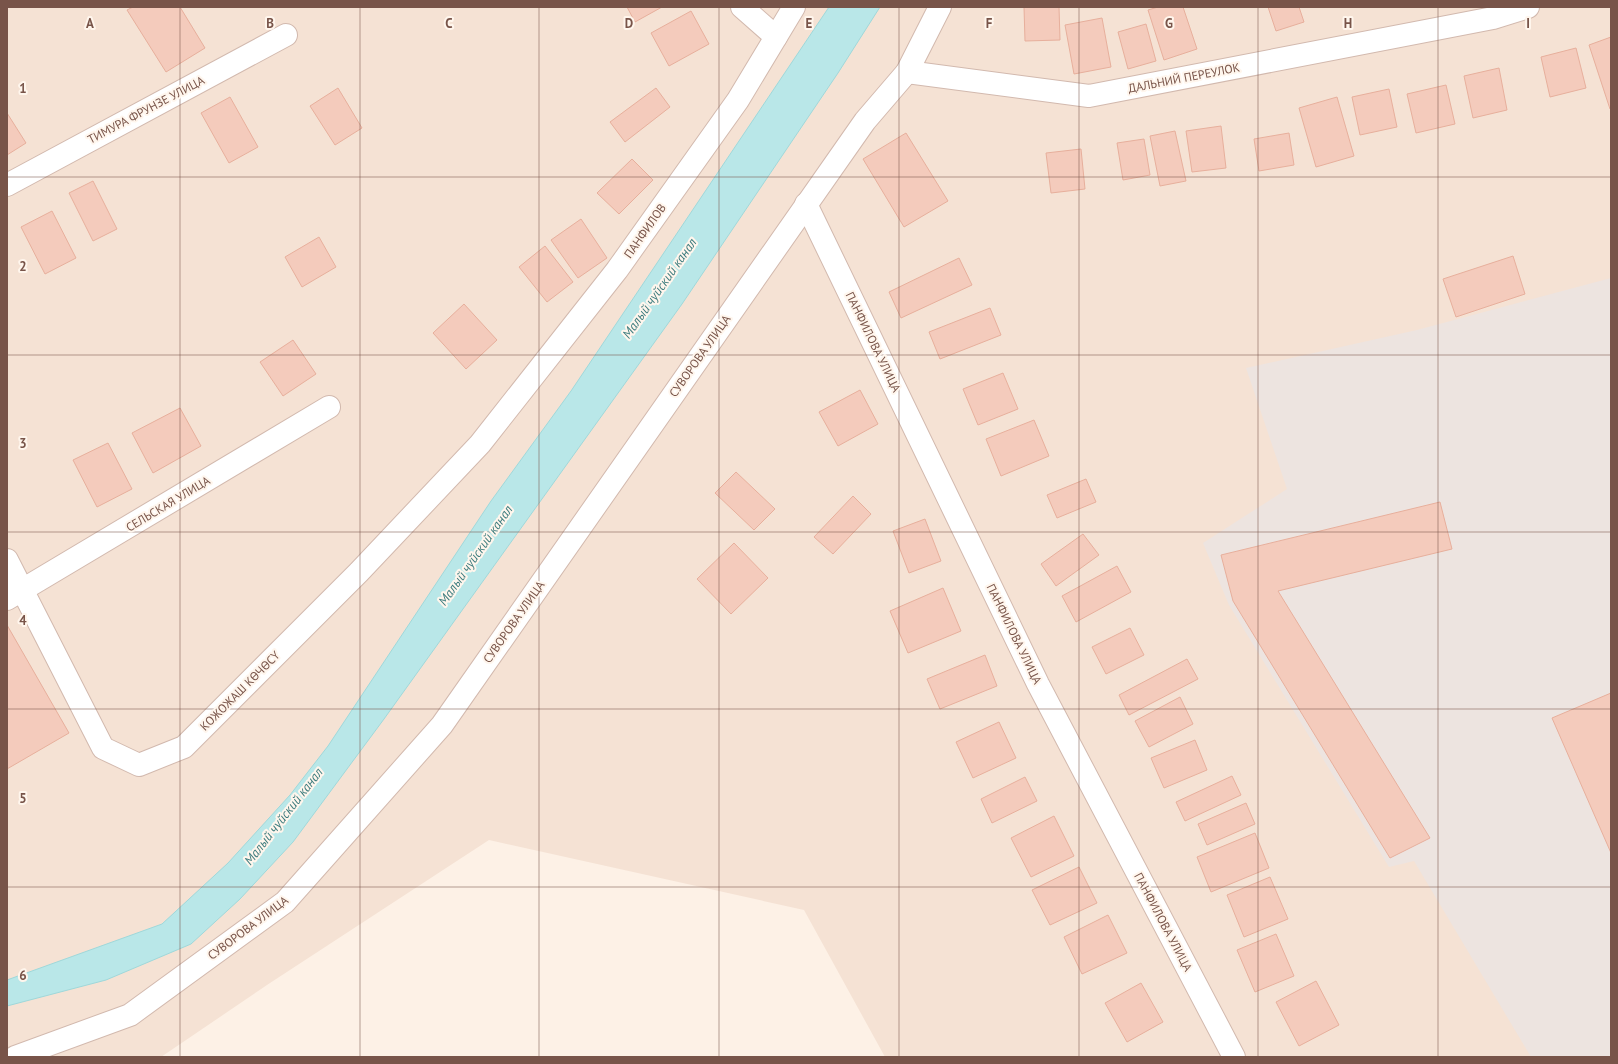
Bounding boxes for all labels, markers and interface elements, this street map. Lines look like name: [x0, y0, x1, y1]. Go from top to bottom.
text: A: [86, 15, 94, 32]
text: B: [266, 15, 274, 32]
text: C: [445, 15, 453, 32]
text: D: [625, 15, 633, 32]
text: E: [806, 15, 813, 32]
text: F: [986, 15, 993, 32]
text: G: [1165, 15, 1173, 32]
text: H: [1344, 15, 1352, 32]
text: I: [1526, 15, 1530, 32]
street label: ДАЛЬНИЙ ПЕРЕУЛОК: [1127, 59, 1241, 96]
street label: ТИМУРА ФРУНЗЕ УЛИЦА: [85, 72, 207, 147]
text: 1: [19, 80, 27, 97]
street label: ПАНФИЛОВ: [620, 201, 669, 261]
water label: Малый чуйский канал: [618, 234, 701, 342]
text: 2: [19, 258, 27, 275]
street label: ПАНФИЛОВА УЛИЦА: [843, 289, 904, 394]
street label: СУВОРОВА УЛИЦА: [666, 312, 733, 400]
text: 3: [19, 435, 27, 452]
street label: СЕЛЬСКАЯ УЛИЦА: [123, 473, 212, 535]
water label: Малый чуйский канал: [434, 501, 517, 609]
street label: СУВОРОВА УЛИЦА: [480, 578, 547, 666]
street label: ПАНФИЛОВА УЛИЦА: [984, 581, 1045, 686]
text: 4: [19, 612, 27, 629]
street label: КОЖОЖАШ КӨЧӨСҮ: [197, 647, 283, 734]
water label: Малый чуйский канал: [240, 764, 327, 868]
text: 5: [19, 790, 27, 807]
street label: ПАНФИЛОВА УЛИЦА: [1131, 870, 1196, 974]
street label: СУВОРОВА УЛИЦА: [205, 893, 291, 963]
text: 6: [19, 967, 27, 984]

